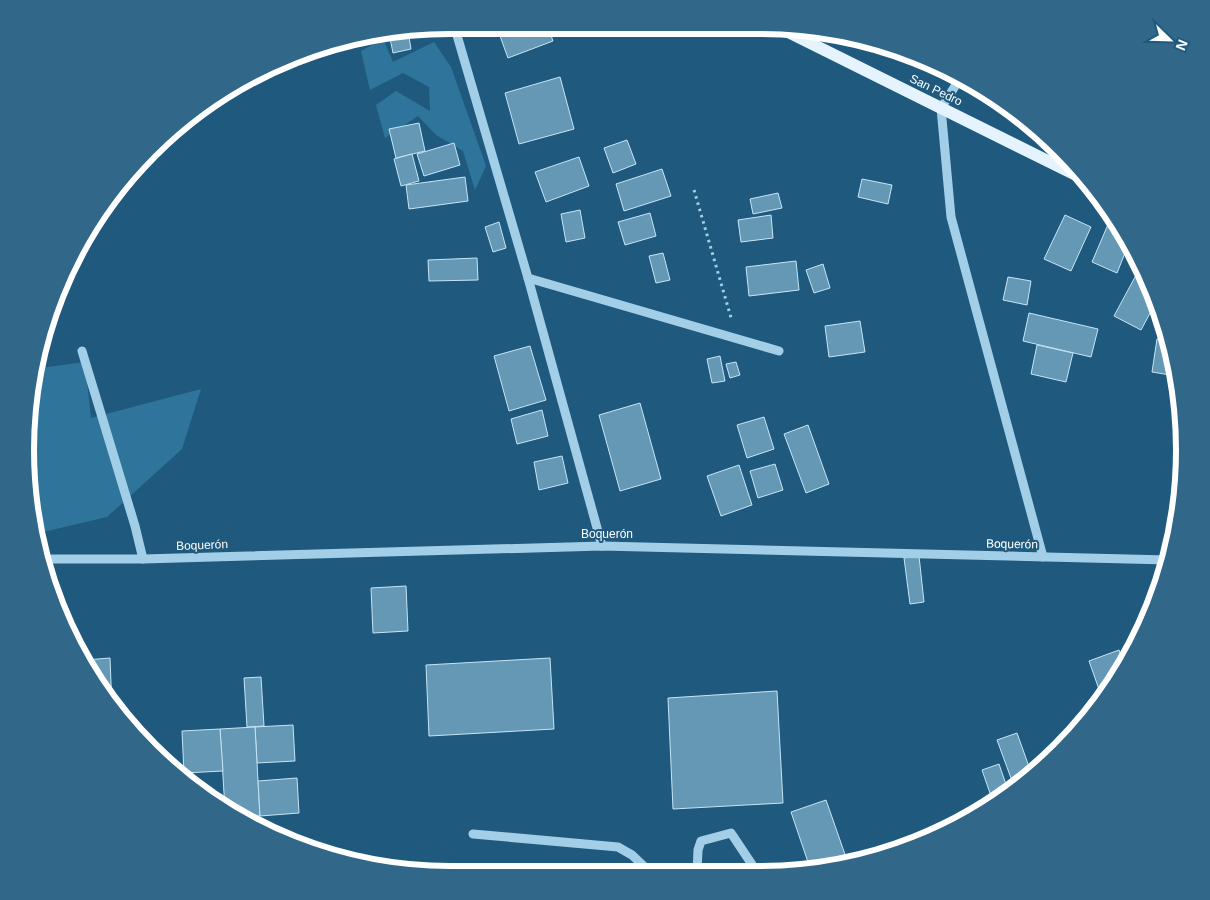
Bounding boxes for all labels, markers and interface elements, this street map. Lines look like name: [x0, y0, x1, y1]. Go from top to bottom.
north arrow: [1145, 15, 1195, 65]
text: N: [1173, 37, 1191, 53]
street label: San Pedro: [907, 71, 965, 109]
street label: Boquerón: [581, 527, 633, 541]
street label: Boquerón: [176, 537, 228, 553]
street label: Boquerón: [986, 537, 1038, 551]

